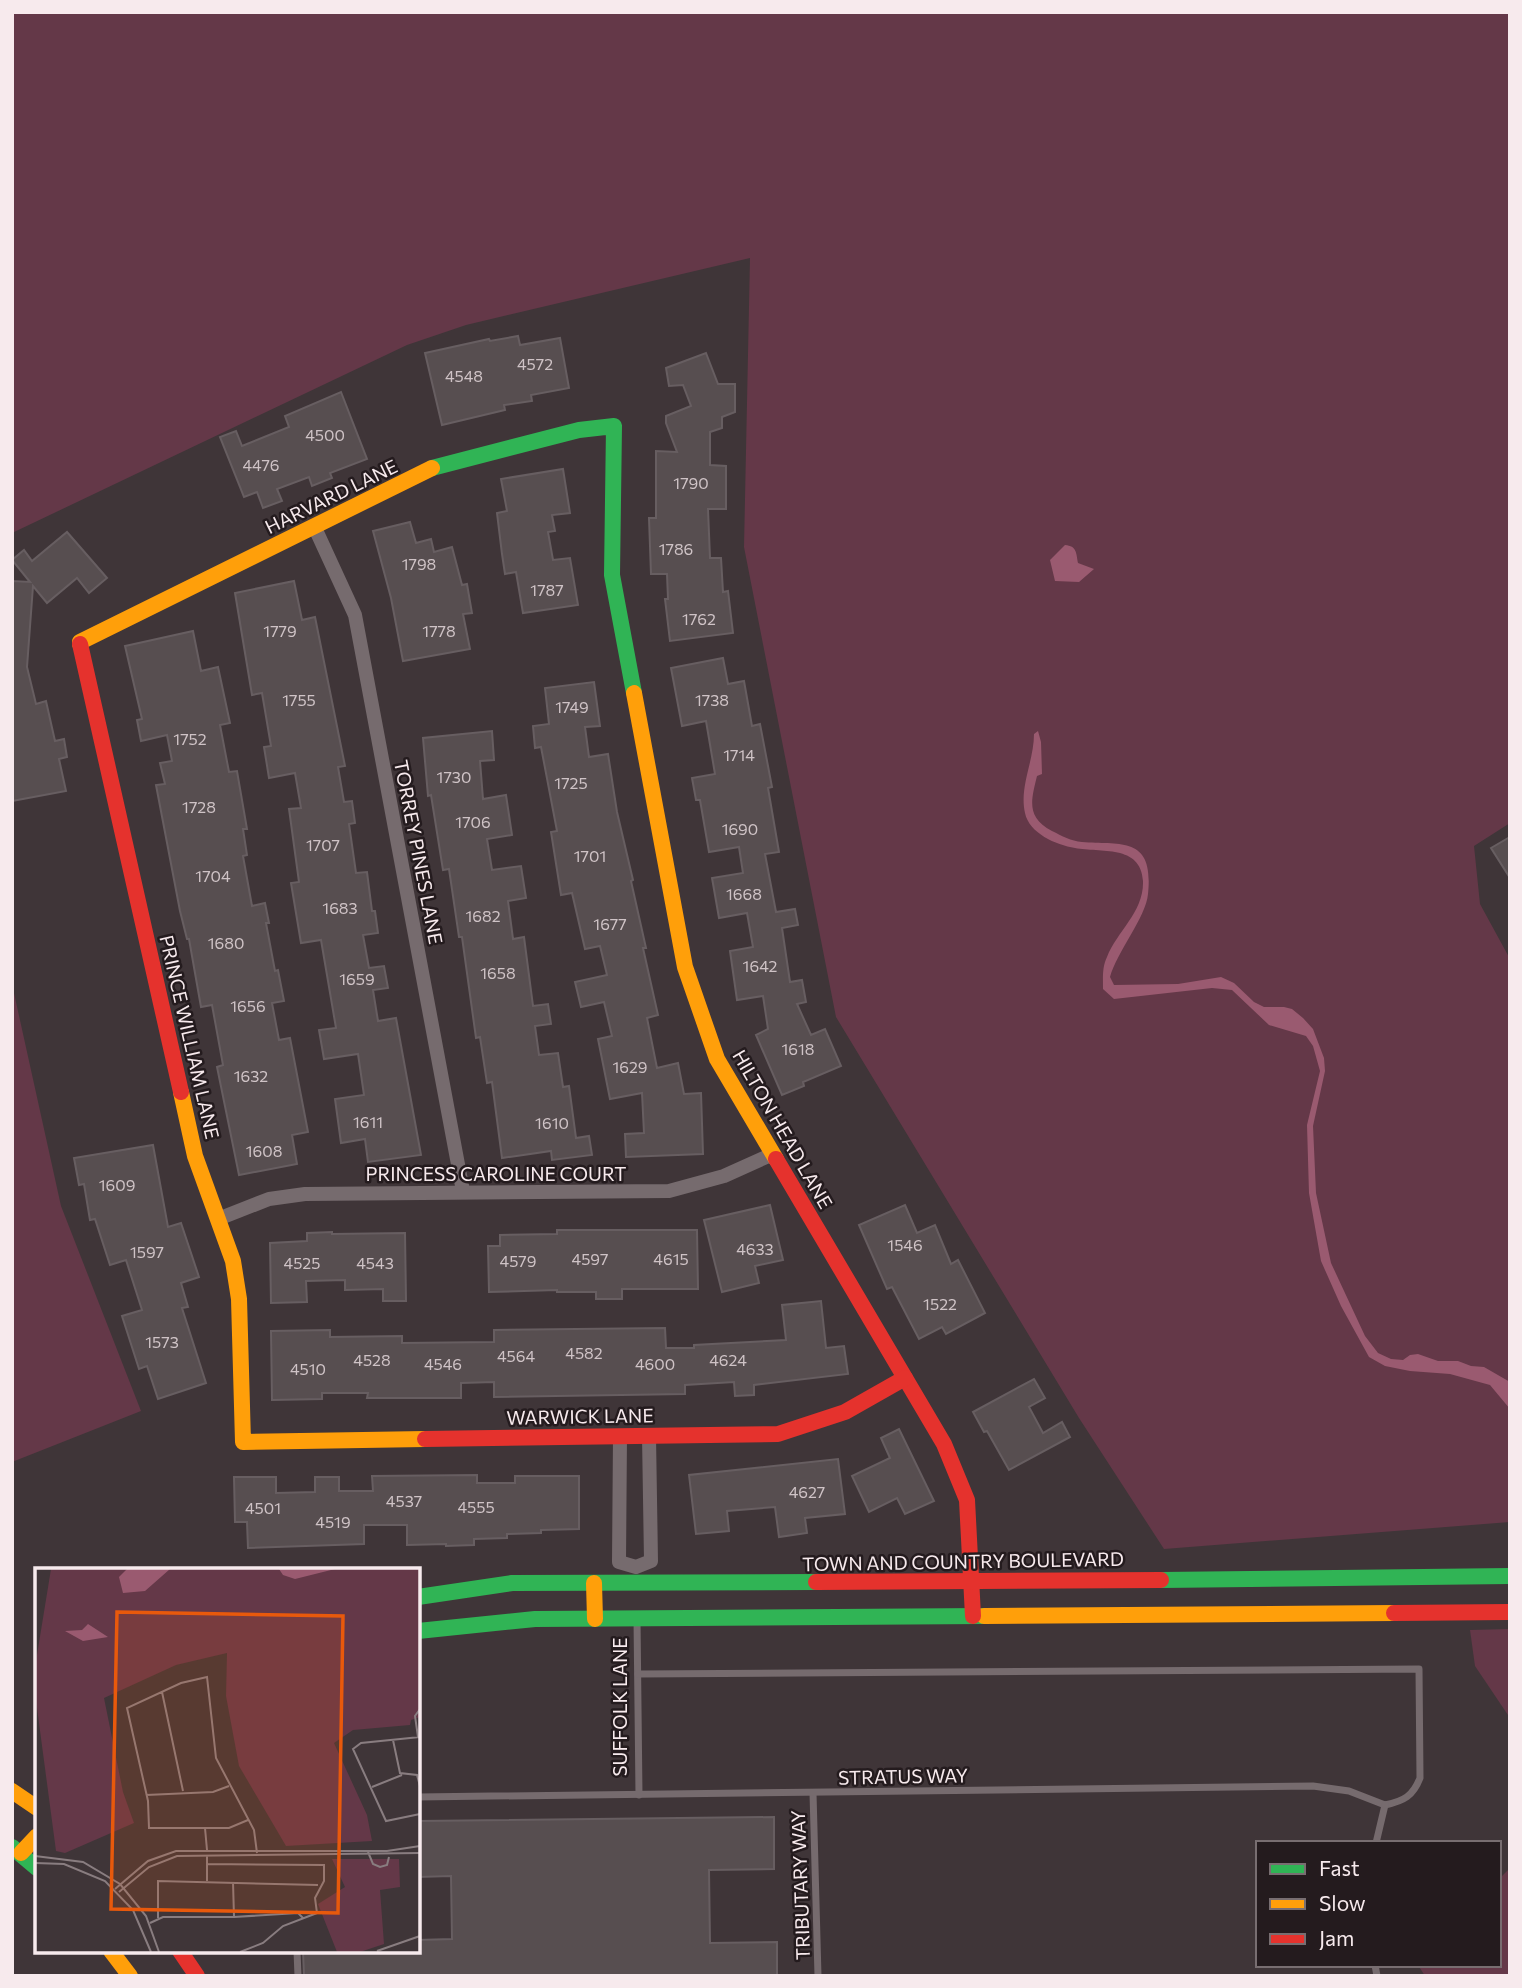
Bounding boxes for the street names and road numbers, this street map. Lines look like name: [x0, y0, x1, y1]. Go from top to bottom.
street label: HARVARD LANE: [261, 454, 401, 538]
street label: TORREY PINES LANE: [390, 758, 448, 946]
street label: PRINCE WILLIAM LANE: [155, 933, 225, 1141]
street label: HILTON HEAD LANE: [728, 1046, 838, 1212]
street label: PRINCESS CAROLINE COURT: [366, 1162, 626, 1185]
street label: WARWICK LANE: [506, 1403, 654, 1429]
street label: TOWN AND COUNTRY BOULEVARD: [802, 1547, 1124, 1575]
street label: SUFFOLK LANE: [608, 1637, 631, 1777]
street label: STRATUS WAY: [838, 1763, 968, 1789]
street label: TRIBUTARY WAY: [786, 1810, 814, 1960]

